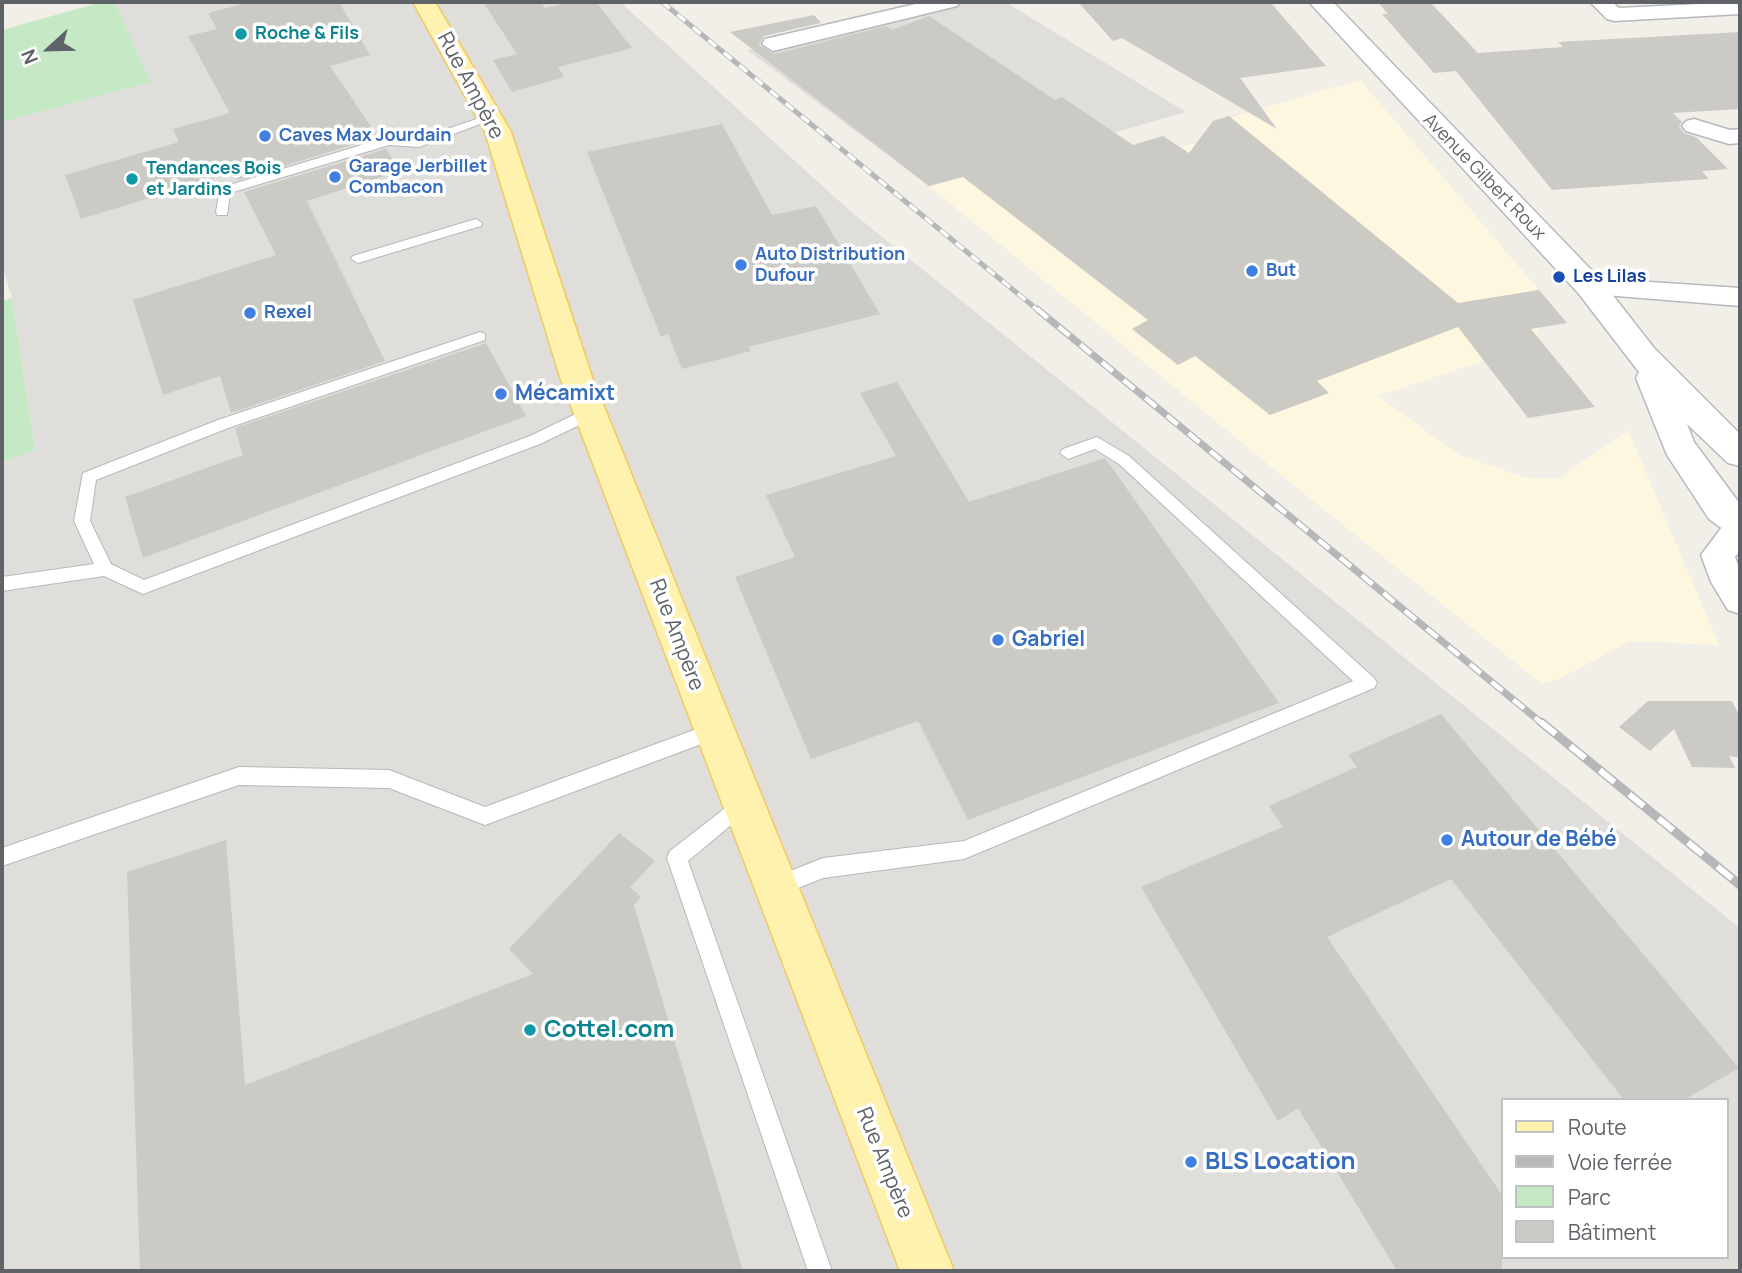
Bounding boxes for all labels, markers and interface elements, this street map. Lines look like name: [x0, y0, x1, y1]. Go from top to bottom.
north arrow: [14, 14, 84, 84]
place label: Roche & Fils: [255, 23, 359, 45]
marker: Roche & Fils: [233, 26, 249, 42]
street label: Rue Ampère: [431, 28, 509, 144]
text: N: [15, 46, 44, 68]
street label: Avenue Gilbert Roux: [1418, 109, 1550, 245]
place label: Caves Max Jourdain: [279, 125, 452, 147]
marker: Caves Max Jourdain: [257, 128, 273, 144]
place label: Garage Jerbillet Combacon: [349, 156, 487, 198]
place label: Tendances Bois et Jardins: [146, 158, 281, 200]
marker: Garage Jerbillet Combacon: [327, 169, 343, 185]
marker: Tendances Bois et Jardins: [124, 171, 140, 187]
place label: Auto Distribution Dufour: [755, 244, 905, 286]
marker: Auto Distribution Dufour: [733, 257, 749, 273]
place label: But: [1266, 260, 1296, 282]
marker: But: [1244, 263, 1260, 279]
place label: Les Lilas: [1573, 266, 1647, 288]
marker: Les Lilas: [1551, 269, 1567, 285]
place label: Rexel: [264, 302, 312, 324]
marker: Rexel: [242, 305, 258, 321]
place label: Mécamixt: [515, 381, 615, 407]
marker: Mécamixt: [493, 386, 509, 402]
street label: Rue Ampère: [643, 576, 709, 694]
place label: Gabriel: [1012, 627, 1085, 653]
marker: Gabriel: [990, 632, 1006, 648]
place label: Autour de Bébé: [1461, 827, 1617, 853]
marker: Autour de Bébé: [1439, 832, 1455, 848]
place label: Cottel.com: [544, 1016, 674, 1044]
marker: Cottel.com: [522, 1022, 538, 1038]
legend: [1500, 1098, 1728, 1259]
street label: Rue Ampère: [850, 1104, 918, 1222]
text: Route: [1568, 1113, 1626, 1141]
place label: BLS Location: [1205, 1148, 1356, 1176]
text: Voie ferrée: [1568, 1148, 1672, 1176]
marker: BLS Location: [1183, 1154, 1199, 1170]
text: Parc: [1568, 1183, 1611, 1211]
text: Bâtiment: [1568, 1218, 1656, 1246]

